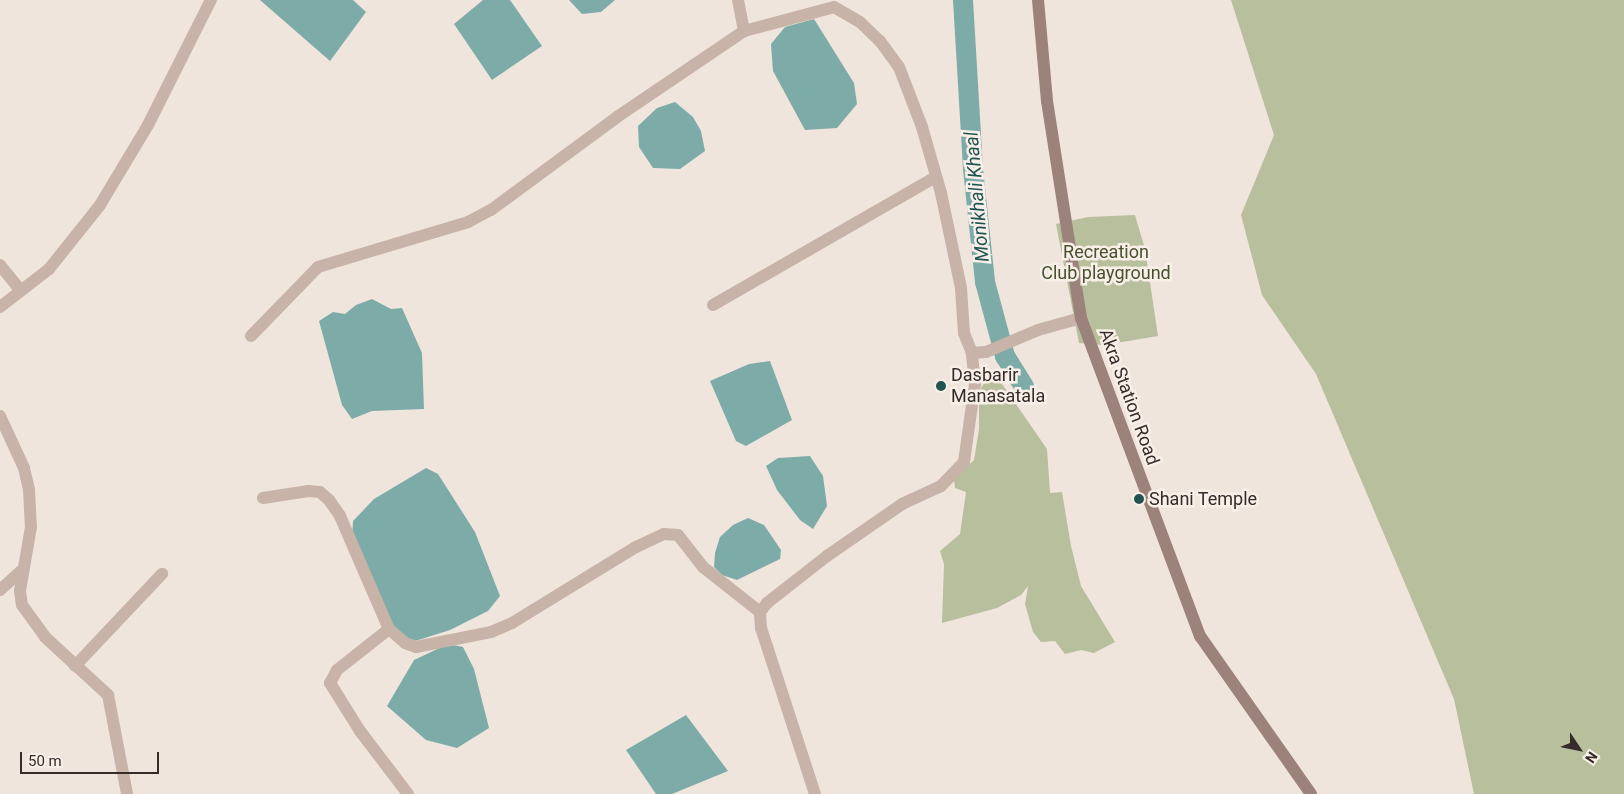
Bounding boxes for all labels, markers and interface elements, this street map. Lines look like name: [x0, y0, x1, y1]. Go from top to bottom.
water label: Monikhali Khaal: [960, 131, 994, 263]
park label: Recreation Club playground: [1041, 242, 1171, 284]
street label: Akra Station Road: [1094, 326, 1164, 468]
place label: Dasbarir Manasatala: [951, 365, 1045, 408]
marker: Dasbarir Manasatala: [935, 380, 947, 392]
place label: Shani Temple: [1149, 488, 1257, 510]
marker: Shani Temple: [1133, 493, 1145, 505]
north arrow: [1554, 724, 1604, 774]
scale bar: [22, 742, 161, 774]
text: N: [1582, 749, 1601, 766]
text: 50 m: [28, 752, 62, 770]

